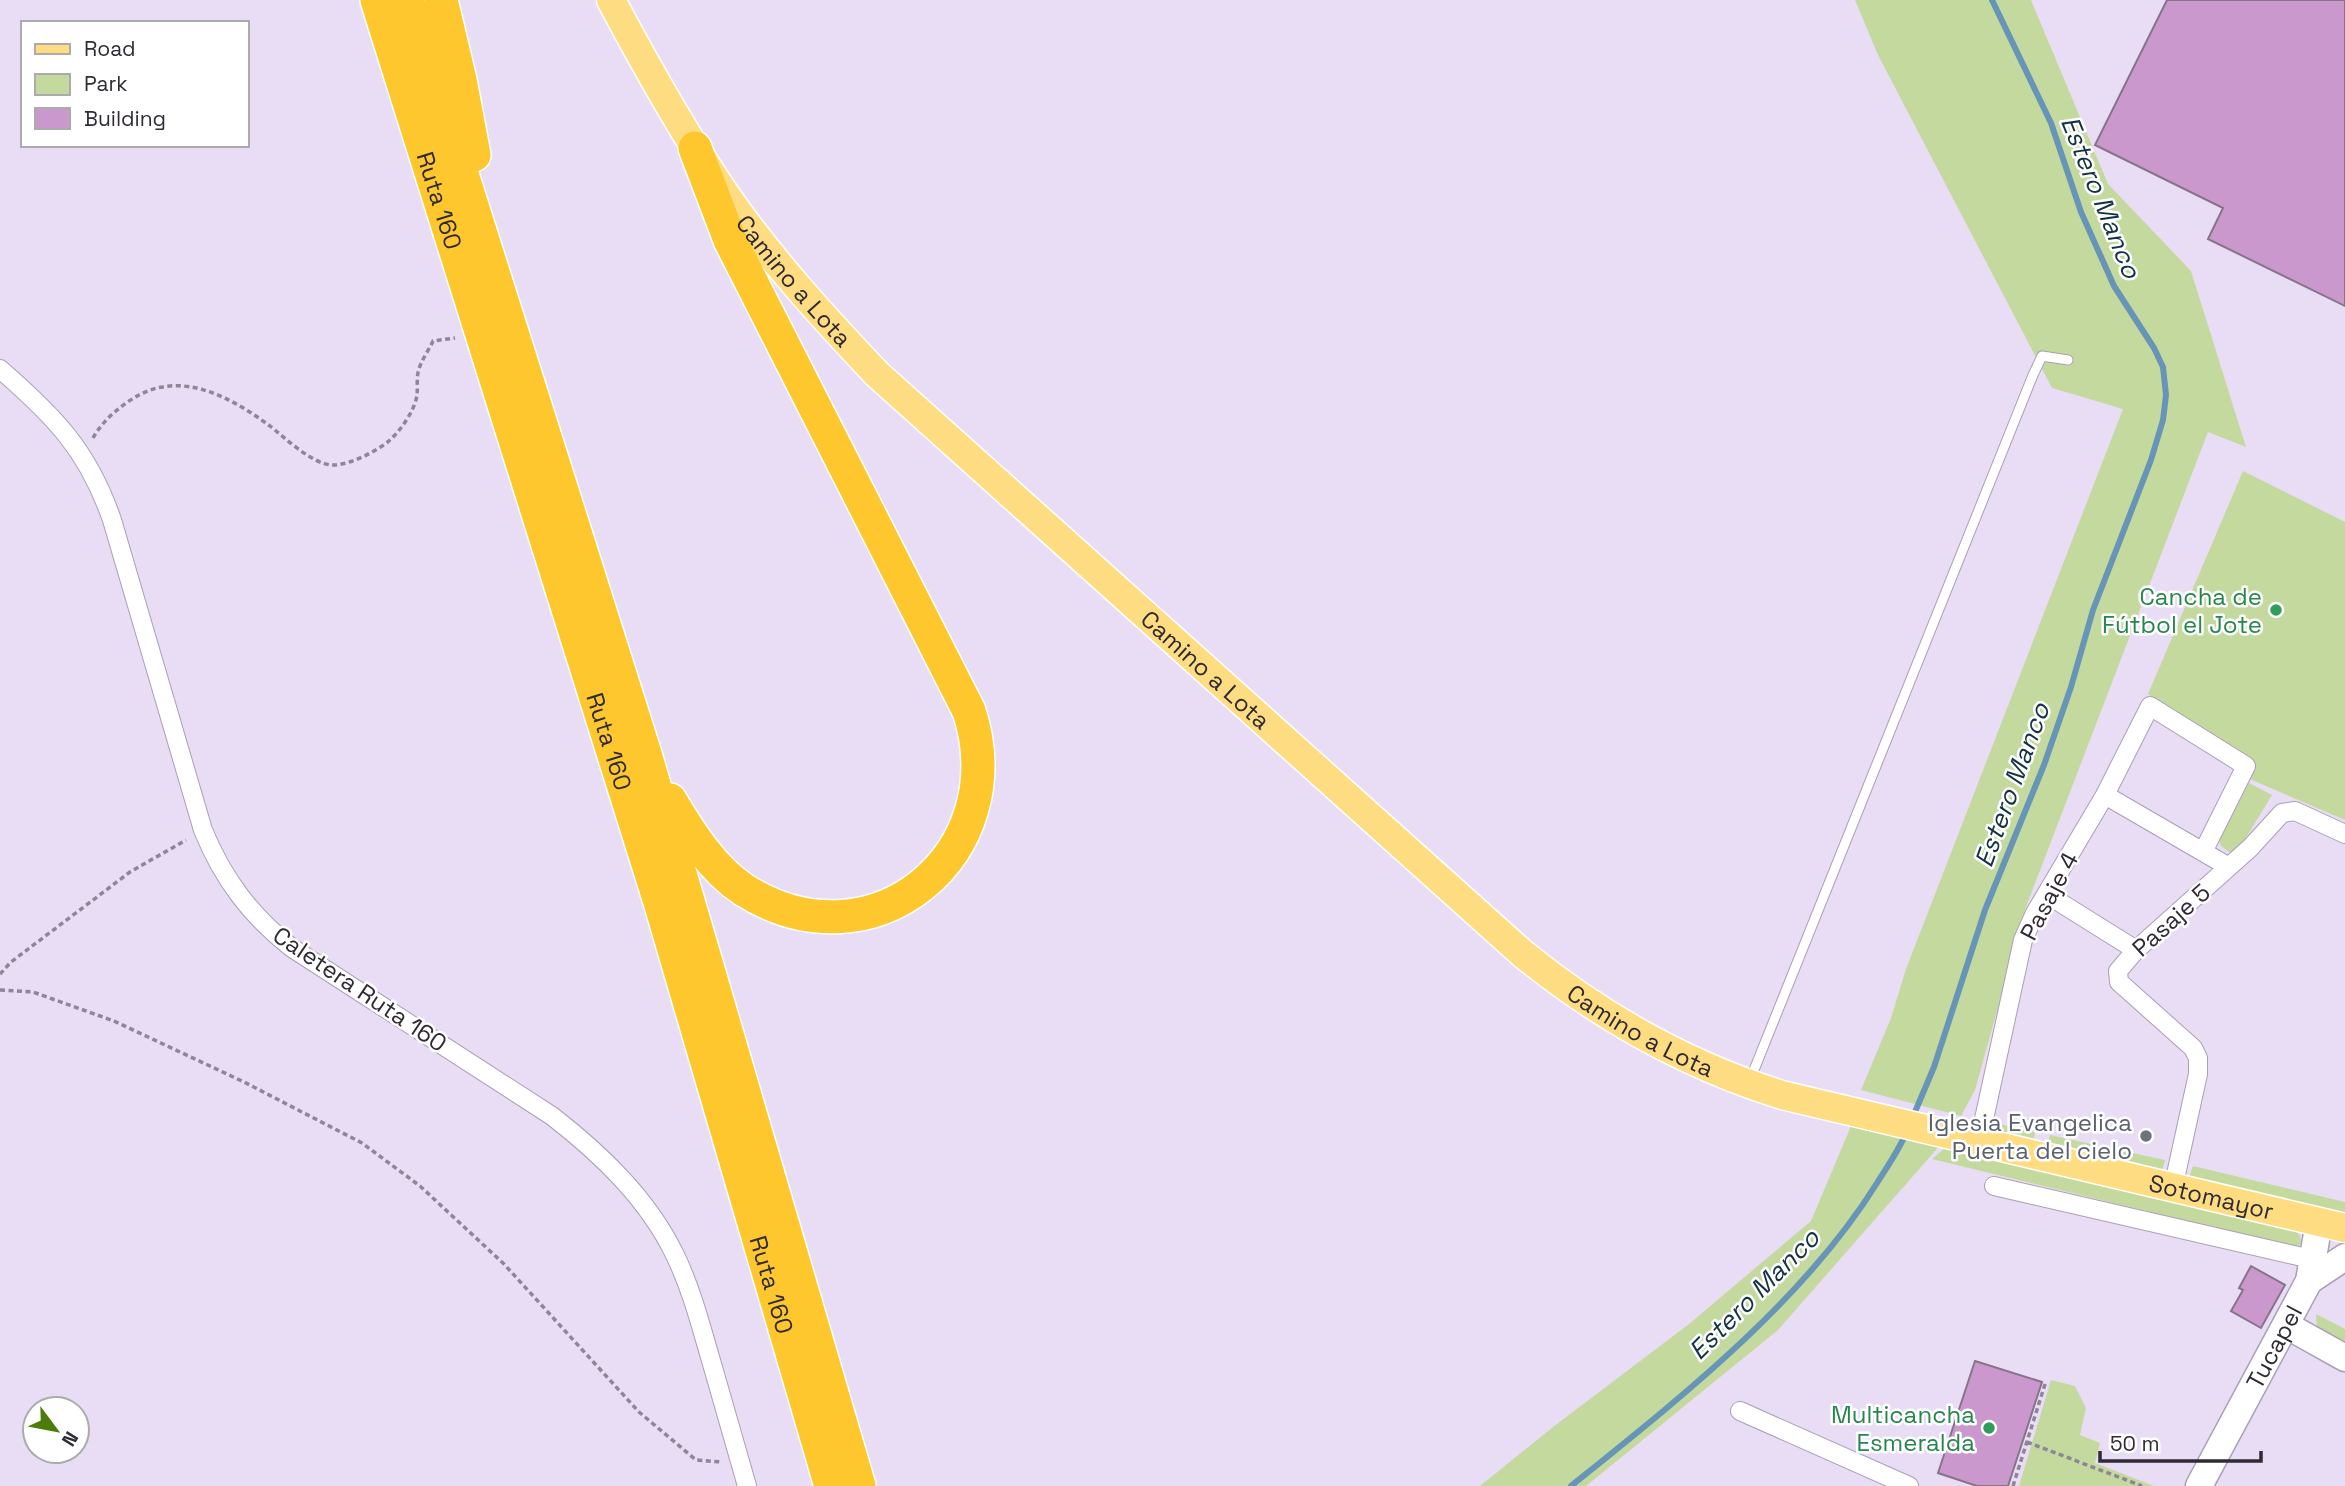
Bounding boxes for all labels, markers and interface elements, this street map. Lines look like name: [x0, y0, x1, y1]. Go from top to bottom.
legend: [21, 21, 248, 147]
text: Road: [84, 35, 136, 62]
text: Park: [84, 70, 128, 97]
text: Building: [84, 105, 166, 132]
water label: Estero Manco: [2053, 111, 2149, 284]
street label: Ruta 160: [410, 148, 470, 253]
street label: Camino a Lota: [730, 208, 859, 353]
place label: Cancha de Fútbol el Jote: [2102, 581, 2262, 640]
marker: Cancha de Fútbol el Jote: [2268, 602, 2284, 618]
street label: Camino a Lota: [1135, 603, 1277, 736]
street label: Ruta 160: [580, 689, 640, 794]
water label: Estero Manco: [1967, 697, 2058, 872]
street label: Pasaje 4: [2013, 847, 2085, 945]
street label: Pasaje 5: [2125, 877, 2217, 963]
street label: Caletera Ruta 160: [267, 919, 453, 1059]
street label: Camino a Lota: [1561, 977, 1719, 1084]
place label: Iglesia Evangelica Puerta del cielo: [1928, 1107, 2132, 1166]
marker: Iglesia Evangelica Puerta del cielo: [2138, 1128, 2154, 1144]
street label: Sotomayor: [2146, 1167, 2277, 1226]
water label: Estero Manco: [1681, 1221, 1827, 1367]
street label: Ruta 160: [743, 1232, 801, 1337]
street label: Tucapel: [2239, 1299, 2309, 1394]
north arrow: [21, 1395, 91, 1465]
place label: Multicancha Esmeralda: [1831, 1399, 1975, 1458]
marker: Multicancha Esmeralda: [1981, 1420, 1997, 1436]
scale bar: [2100, 1420, 2261, 1464]
text: N: [56, 1427, 84, 1451]
text: 50 m: [2110, 1430, 2160, 1457]

